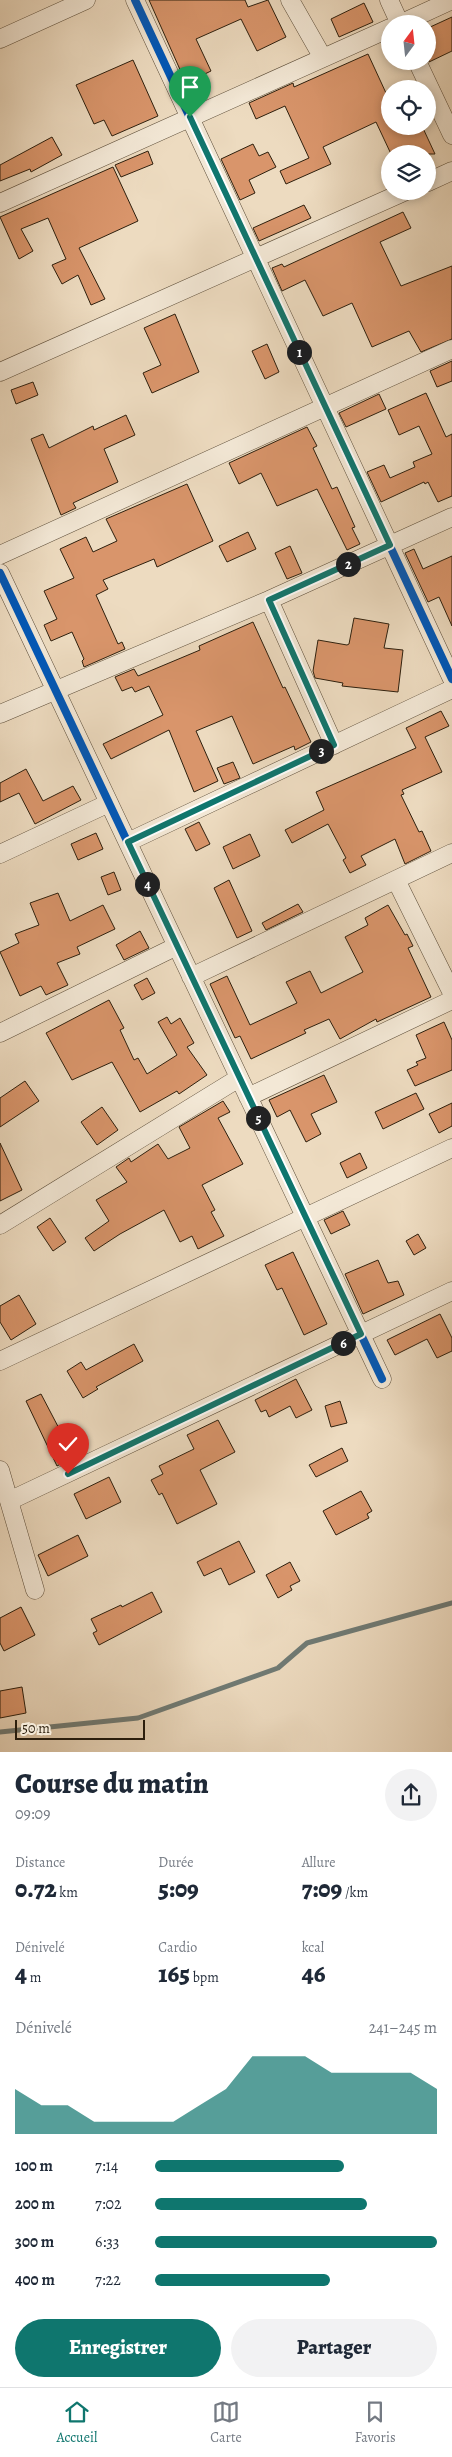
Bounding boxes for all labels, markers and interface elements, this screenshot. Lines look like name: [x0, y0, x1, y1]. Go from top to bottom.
north arrow: [381, 15, 436, 70]
map controls: [381, 15, 436, 200]
pin: [169, 66, 211, 117]
icon: arrive: [176, 73, 204, 101]
button: locate: [381, 80, 436, 135]
button: layers: [381, 145, 436, 200]
pin: 1: [286, 340, 312, 364]
text: 1: [297, 343, 302, 362]
pin: 2: [336, 552, 360, 576]
text: 2: [345, 555, 352, 574]
pin: 3: [308, 738, 334, 764]
text: 3: [318, 742, 325, 761]
pin: 4: [134, 872, 160, 896]
text: 4: [144, 875, 151, 894]
pin: 5: [246, 1106, 270, 1130]
text: 5: [256, 1109, 261, 1128]
pin: 6: [330, 1330, 356, 1356]
text: 6: [340, 1334, 347, 1353]
pin: [47, 1423, 89, 1474]
icon: check: [54, 1430, 82, 1458]
scale bar: [15, 1717, 145, 1740]
text: 50 m: [22, 1719, 50, 1738]
text: Course du matin: [15, 1765, 209, 1803]
button: share: [385, 1769, 437, 1821]
text: 09:09: [15, 1803, 50, 1825]
text: Distance: [15, 1853, 65, 1872]
text: Durée: [158, 1853, 194, 1872]
text: Allure: [302, 1853, 335, 1872]
text: 0.72: [15, 1872, 57, 1906]
text: 5:09: [158, 1872, 199, 1906]
text: 7:09: [302, 1872, 342, 1906]
text: km: [57, 1883, 78, 1902]
text: /km: [342, 1883, 368, 1902]
text: Dénivelé: [15, 1938, 65, 1957]
text: Cardio: [158, 1938, 197, 1957]
text: kcal: [302, 1938, 324, 1957]
text: 4: [15, 1957, 27, 1991]
text: 165: [158, 1957, 190, 1991]
text: 46: [302, 1957, 325, 1991]
text: m: [27, 1968, 41, 1987]
text: bpm: [190, 1968, 219, 1987]
text: Dénivelé: [15, 2017, 72, 2039]
text: 241–245 m: [369, 2017, 437, 2039]
text: 100 m: [15, 2155, 53, 2177]
text: 7:14: [95, 2155, 118, 2177]
text: 200 m: [15, 2193, 55, 2215]
text: 7:02: [95, 2193, 122, 2215]
text: 300 m: [15, 2231, 54, 2253]
text: 6:33: [95, 2231, 120, 2253]
text: 400 m: [15, 2269, 55, 2291]
text: 7:22: [95, 2269, 121, 2291]
button: Enregistrer: [15, 2319, 221, 2377]
button: Partager: [231, 2319, 437, 2377]
tab: Accueil: [56, 2398, 97, 2447]
tab: Carte: [210, 2398, 242, 2447]
tab: Favoris: [355, 2398, 396, 2447]

